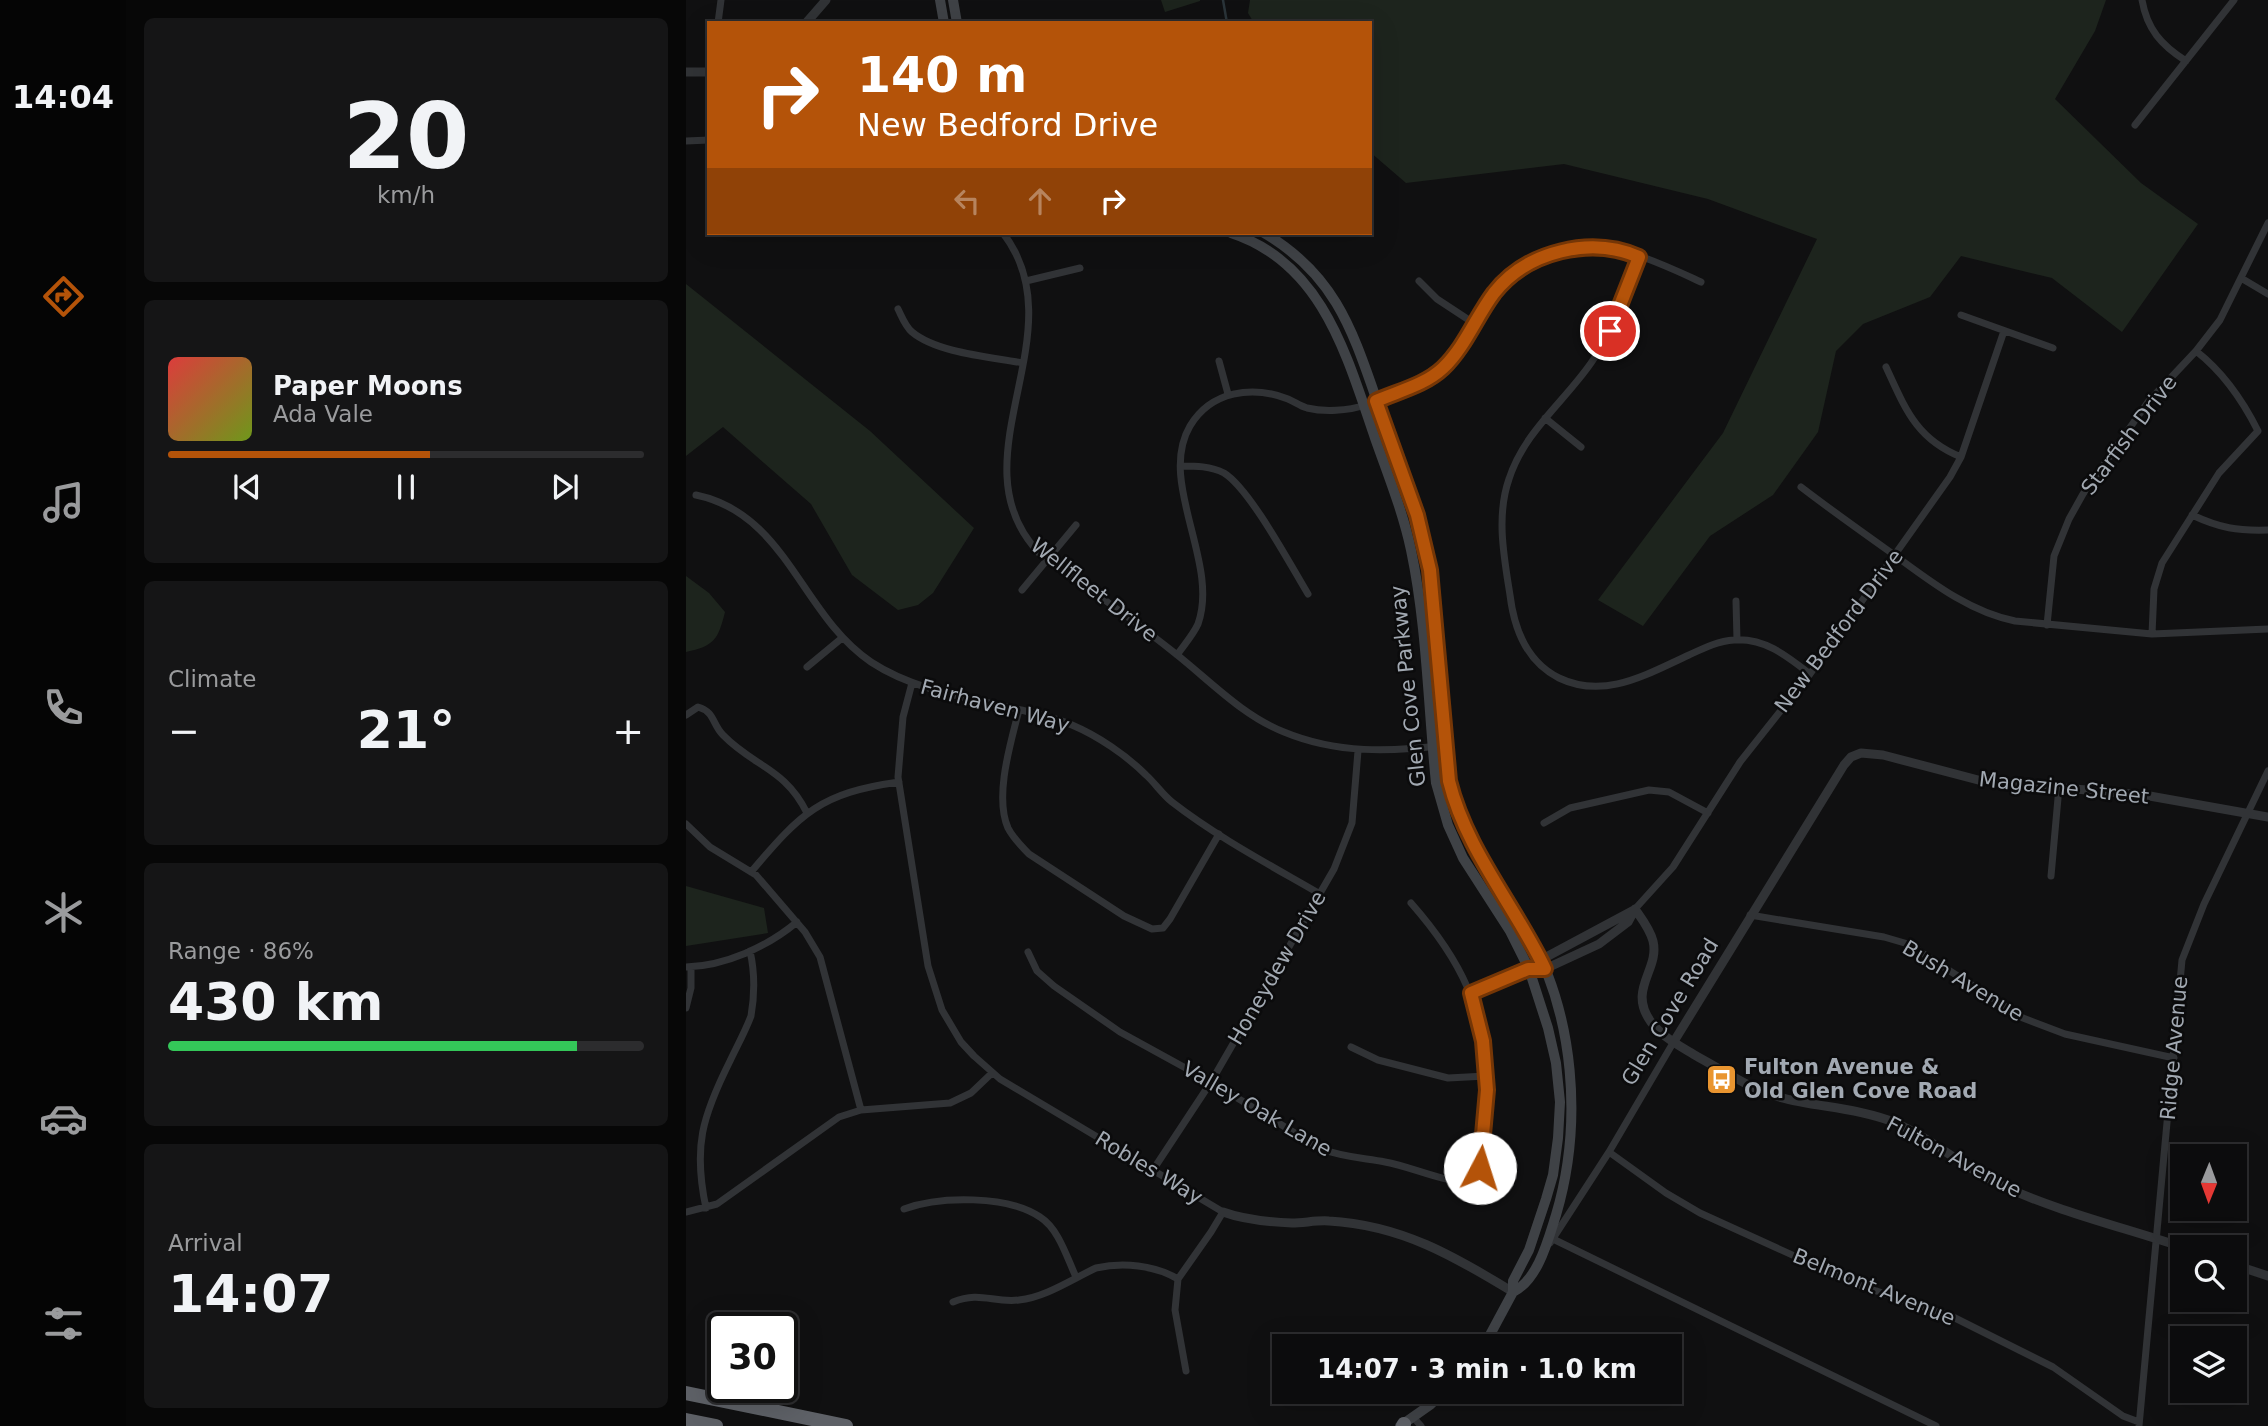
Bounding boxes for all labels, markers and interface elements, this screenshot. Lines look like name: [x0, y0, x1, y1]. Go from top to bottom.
text: 140 m: [857, 47, 1027, 104]
icon: right: [742, 49, 833, 140]
text: 14:04: [12, 78, 114, 116]
text: 20: [343, 84, 469, 189]
text: New Bedford Drive: [857, 106, 1158, 144]
text: km/h: [377, 182, 435, 208]
icon: left: [948, 182, 986, 220]
icon: ahead: [1021, 182, 1059, 220]
icon: right: [1094, 182, 1132, 220]
icon: directions: [39, 272, 88, 321]
pin: [1580, 301, 1640, 361]
icon: arrive: [1591, 312, 1629, 350]
text: Paper Moons: [273, 371, 463, 401]
street label: Starfish Drive: [2076, 371, 2182, 499]
text: Ada Vale: [273, 401, 373, 427]
icon: previous: [228, 468, 266, 506]
icon: pause: [387, 468, 425, 506]
icon: next: [546, 468, 584, 506]
icon: music: [39, 478, 88, 527]
street label: Wellfleet Drive: [1026, 533, 1162, 647]
street label: New Bedford Drive: [1770, 545, 1908, 717]
street label: Glen Cove Parkway: [1385, 584, 1431, 788]
text: Climate: [168, 666, 257, 692]
street label: Fairhaven Way: [918, 675, 1072, 737]
icon: phone: [39, 683, 88, 732]
text: 21°: [357, 700, 455, 760]
text: −: [168, 709, 200, 753]
text: +: [612, 709, 644, 753]
street label: Magazine Street: [1978, 767, 2150, 809]
street label: Honeydew Drive: [1223, 887, 1331, 1049]
icon: climate: [39, 888, 88, 937]
street label: Glen Cove Road: [1617, 934, 1723, 1090]
street label: Bush Avenue: [1898, 936, 2028, 1026]
text: Range · 86%: [168, 938, 314, 964]
text: 430 km: [168, 972, 383, 1032]
street label: Ridge Avenue: [2156, 975, 2192, 1121]
place label: Fulton Avenue & Old Glen Cove Road: [1744, 1055, 1977, 1103]
street label: Valley Oak Lane: [1178, 1057, 1336, 1161]
bus stop icon: Fulton Avenue & Old Glen Cove Road: [1704, 1062, 1738, 1096]
icon: car: [39, 1094, 88, 1143]
street label: Fulton Avenue: [1883, 1111, 2025, 1203]
street label: Robles Way: [1091, 1127, 1207, 1209]
position arrow: [1443, 1131, 1517, 1205]
north arrow: [2170, 1144, 2247, 1222]
map controls: [2170, 1144, 2247, 1403]
text: Arrival: [168, 1230, 243, 1256]
button: search: [2170, 1235, 2247, 1312]
street label: Belmont Avenue: [1789, 1244, 1959, 1330]
text: 14:07: [168, 1264, 334, 1324]
icon: filters: [39, 1299, 88, 1348]
speed limit sign: 30: [707, 1312, 798, 1403]
button: layers: [2170, 1326, 2247, 1403]
text: 14:07 · 3 min · 1.0 km: [1317, 1354, 1637, 1384]

